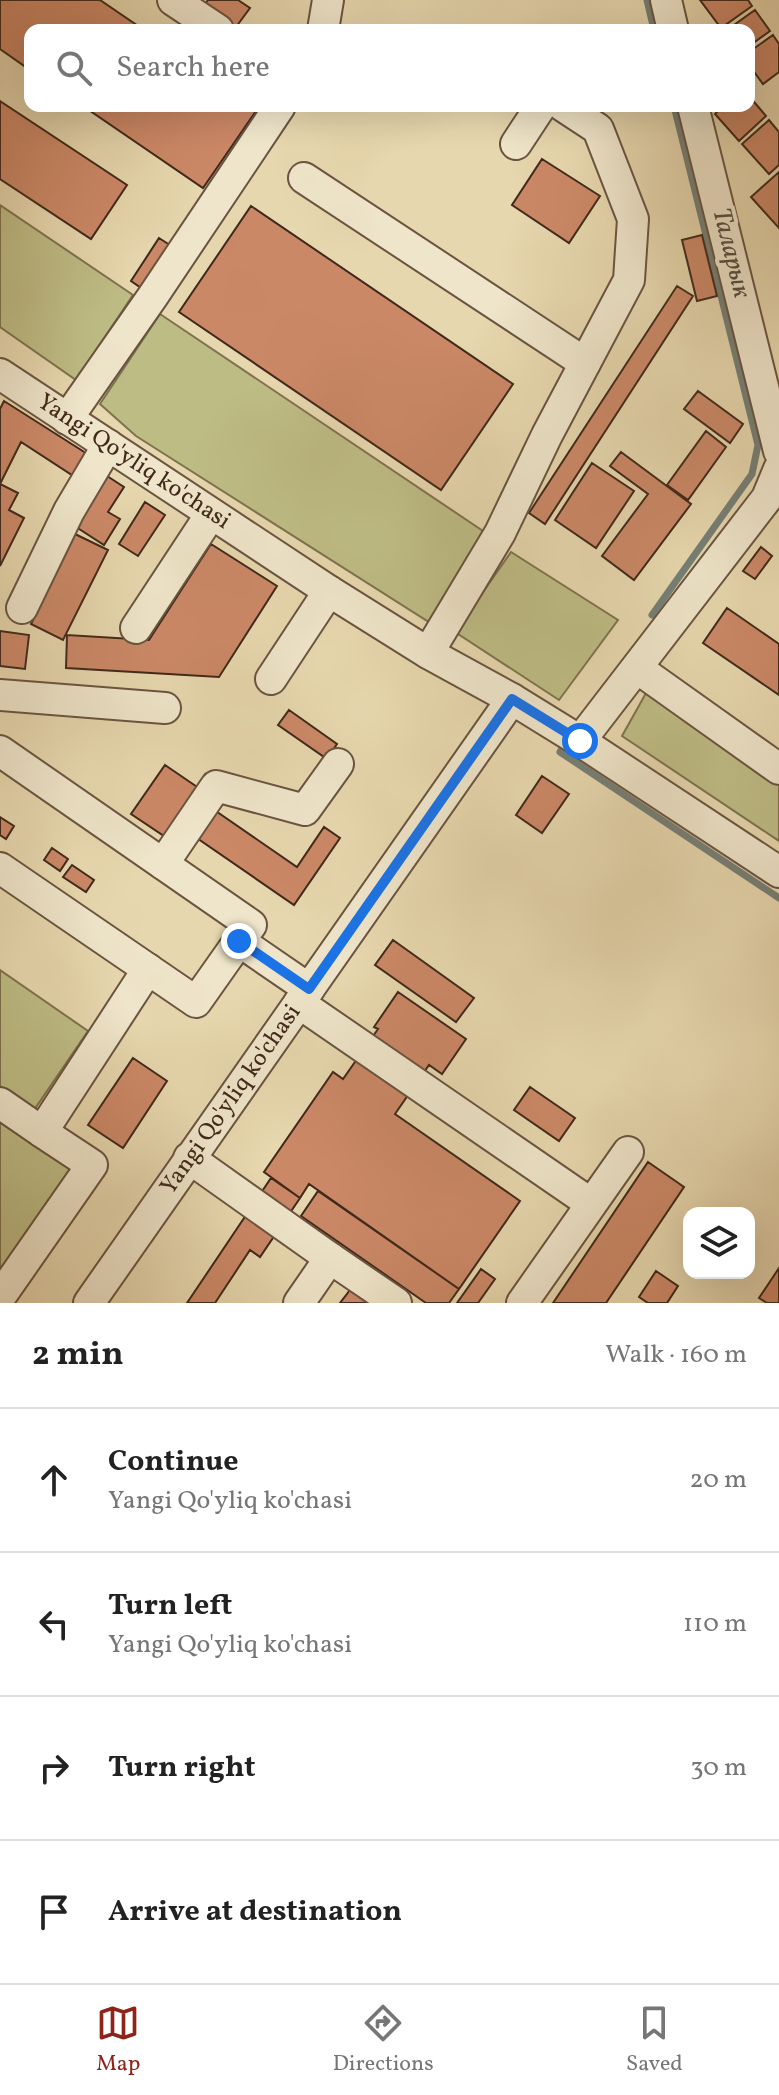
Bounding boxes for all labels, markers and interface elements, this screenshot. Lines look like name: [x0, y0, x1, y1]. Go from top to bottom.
search box: [24, 24, 755, 112]
icon: search: [52, 46, 96, 90]
text: Search here: [116, 47, 270, 89]
water label: Таларык: [703, 205, 760, 302]
street label: Yangi Qo'yliq ko'chasi: [30, 386, 237, 538]
route start: [562, 723, 598, 759]
route end: [221, 923, 257, 959]
street label: Yangi Qo'yliq ko'chasi: [153, 998, 310, 1202]
map controls: [683, 1207, 755, 1279]
button: layers: [683, 1207, 755, 1279]
text: 2 min: [32, 1332, 124, 1379]
text: Walk · 160 m: [605, 1337, 747, 1373]
text: Continue: [108, 1441, 239, 1483]
icon: ahead: [32, 1458, 76, 1502]
text: 20 m: [689, 1462, 747, 1498]
text: Yangi Qo'yliq ko'chasi: [108, 1483, 352, 1519]
text: Turn left: [108, 1585, 232, 1627]
icon: left: [32, 1602, 76, 1646]
text: 110 m: [683, 1606, 747, 1642]
text: Yangi Qo'yliq ko'chasi: [108, 1627, 352, 1663]
icon: right: [32, 1746, 76, 1790]
text: Turn right: [108, 1747, 256, 1789]
text: 30 m: [690, 1750, 747, 1786]
icon: arrive: [32, 1890, 76, 1934]
text: Arrive at destination: [108, 1891, 402, 1933]
tab: Map: [96, 2001, 140, 2080]
tab: Directions: [333, 2001, 434, 2080]
tab: Saved: [626, 2001, 683, 2080]

